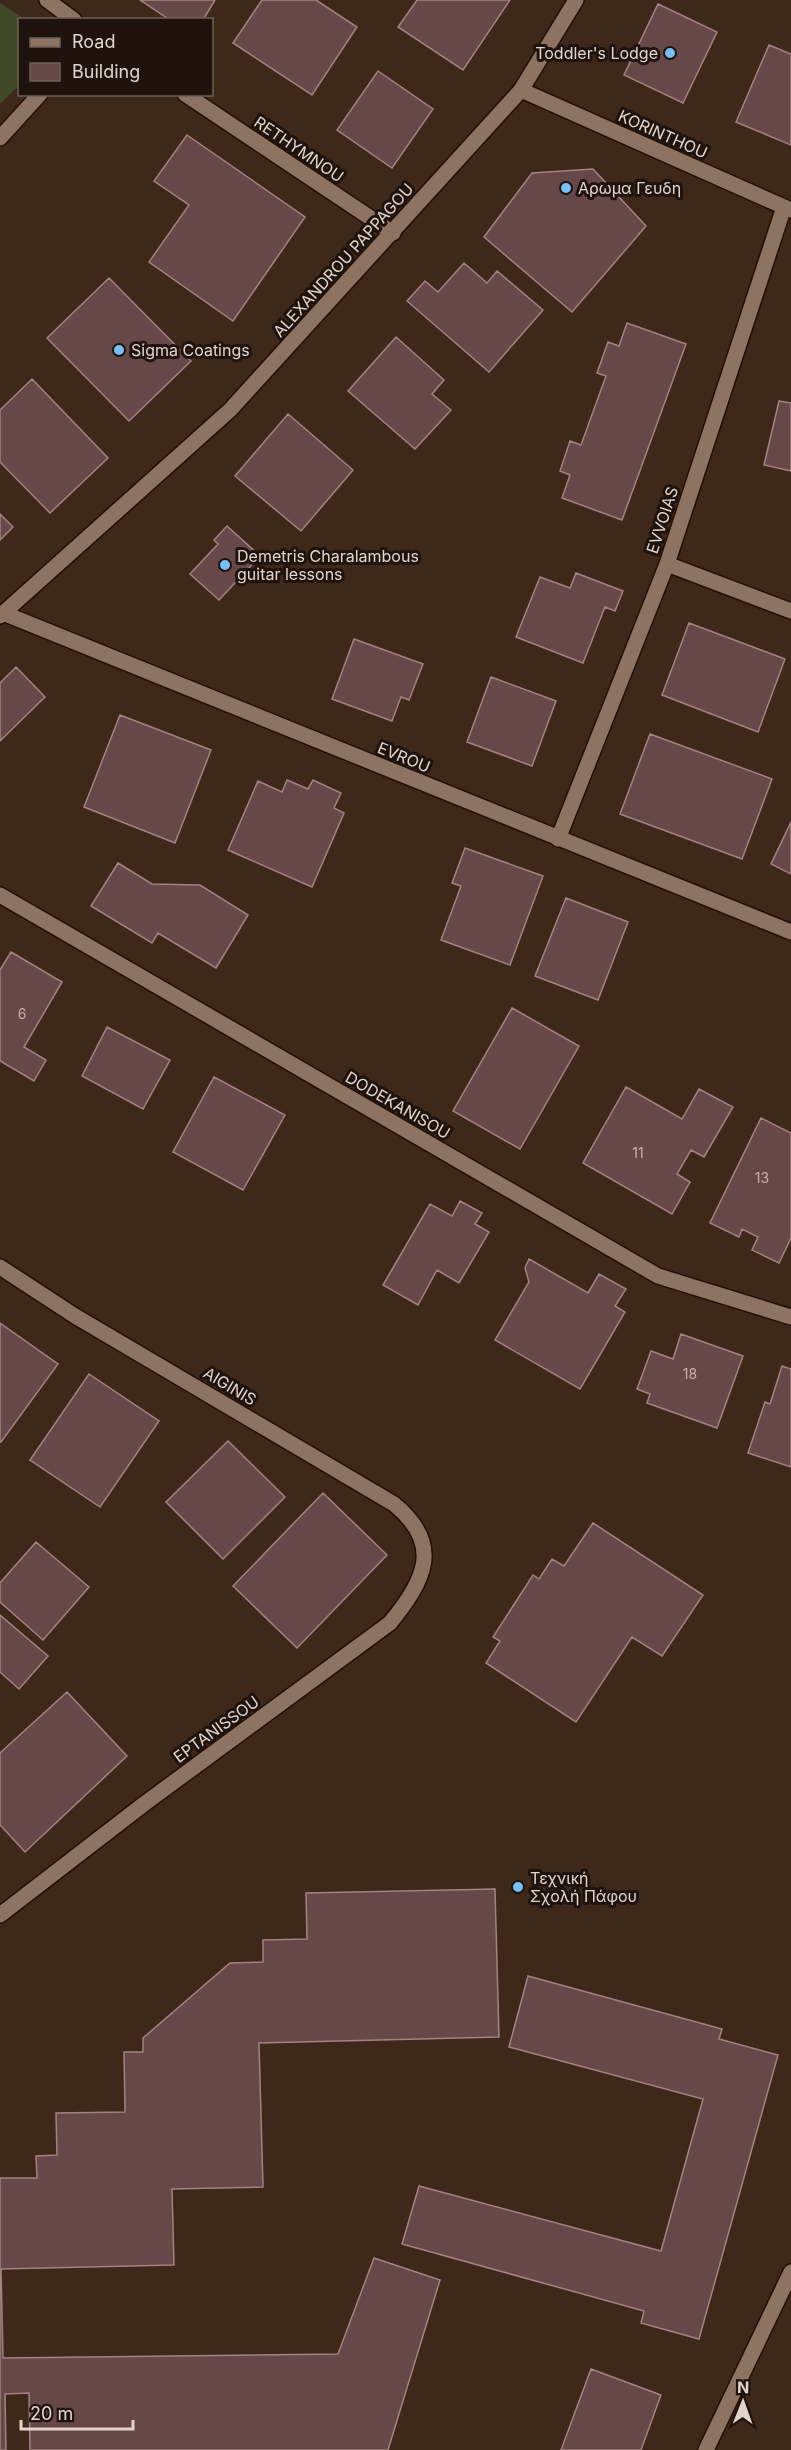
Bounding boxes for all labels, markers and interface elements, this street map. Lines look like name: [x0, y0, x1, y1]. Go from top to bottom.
legend: [18, 18, 213, 96]
text: Road: [72, 31, 115, 52]
place label: Toddler's Lodge: [535, 43, 658, 63]
marker: Toddler's Lodge: [663, 46, 677, 60]
text: Building: [72, 61, 140, 82]
street label: KORINTHOU: [615, 105, 711, 163]
street label: RETHYMNOU: [250, 112, 348, 186]
place label: Αρωμα Γευδη: [578, 178, 681, 198]
street label: ALEXANDROU PAPPAGOU: [269, 179, 417, 341]
marker: Αρωμα Γευδη: [559, 181, 573, 195]
place label: Sigma Coatings: [131, 340, 250, 360]
marker: Sigma Coatings: [112, 343, 126, 357]
street label: EVVOIAS: [642, 484, 682, 556]
place label: Demetris Charalambous guitar lessons: [237, 546, 419, 584]
marker: Demetris Charalambous guitar lessons: [218, 558, 232, 572]
street label: EVROU: [375, 737, 433, 777]
house number: 6: [18, 1005, 26, 1022]
street label: DODEKANISOU: [342, 1067, 454, 1143]
house number: 11: [632, 1144, 644, 1161]
house number: 13: [755, 1169, 769, 1186]
street label: AIGINIS: [200, 1362, 260, 1410]
house number: 18: [683, 1365, 697, 1382]
street label: EPTANISSOU: [169, 1691, 263, 1767]
place label: Τεχνική Σχολή Πάφου: [530, 1868, 637, 1906]
marker: Τεχνική Σχολή Πάφου: [511, 1880, 525, 1894]
north arrow: [713, 2372, 773, 2432]
text: N: [737, 2377, 750, 2397]
scale bar: [21, 2393, 134, 2431]
text: 20 m: [30, 2403, 73, 2424]

